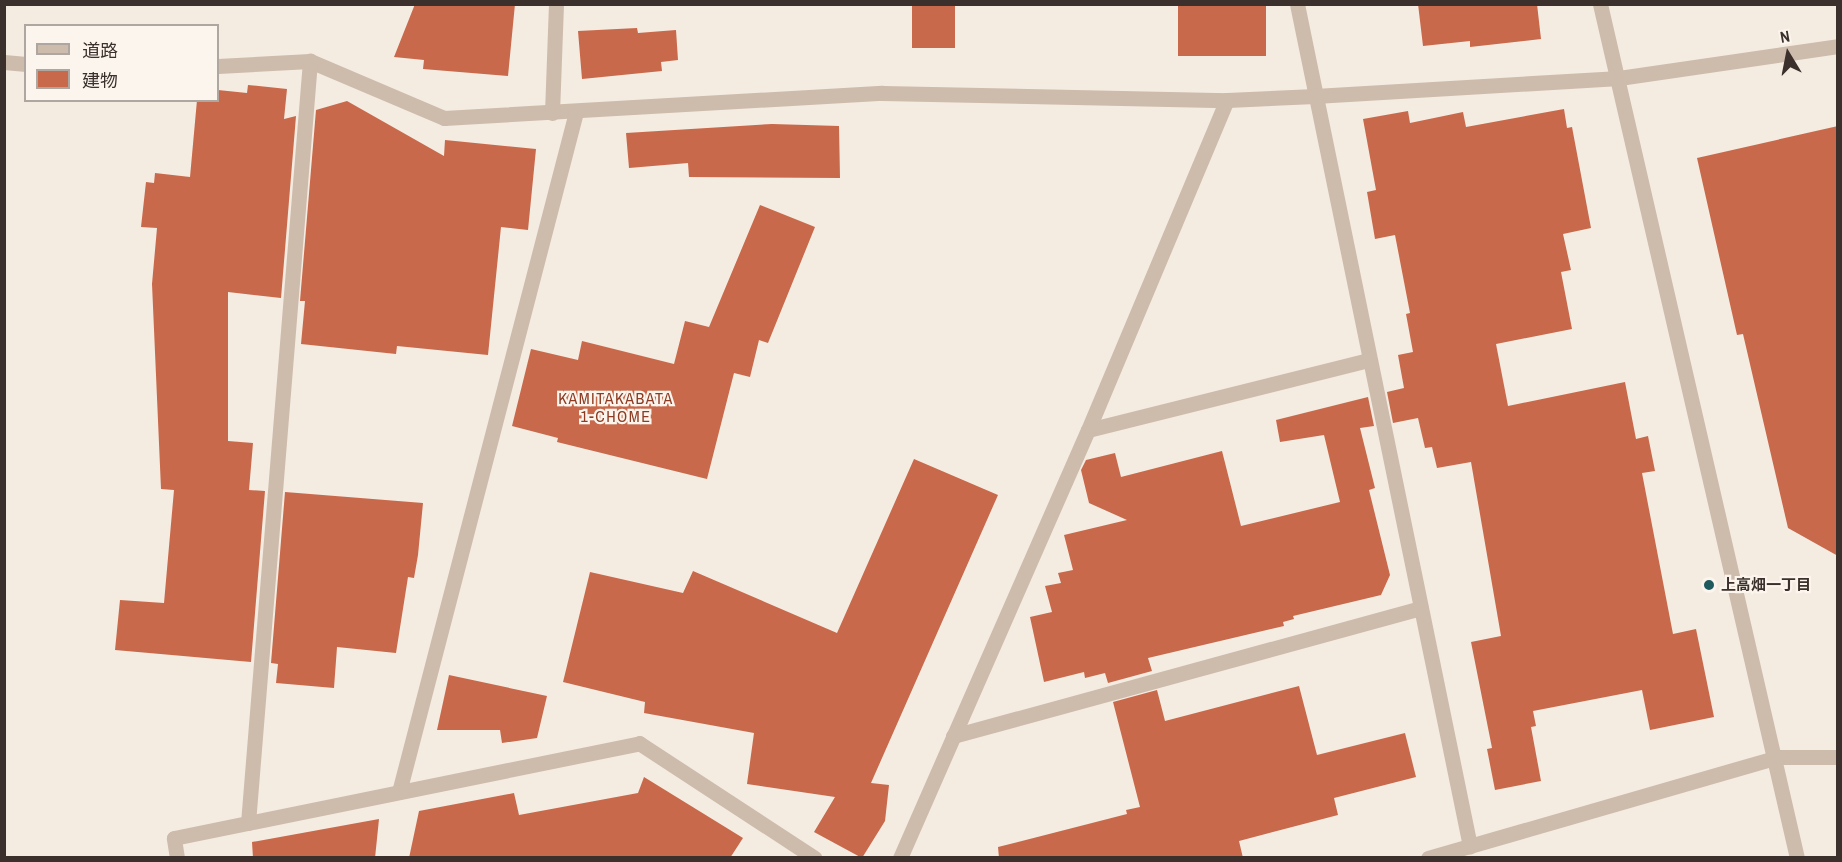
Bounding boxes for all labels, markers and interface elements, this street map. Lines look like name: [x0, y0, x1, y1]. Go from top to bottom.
legend: [24, 24, 219, 102]
north arrow: [1758, 24, 1818, 84]
text: N: [1778, 25, 1791, 48]
text: 道路: [82, 38, 118, 63]
text: 建物: [82, 68, 118, 93]
district label: KAMITAKABATA 1-CHOME: [558, 388, 674, 426]
place label: 上高畑一丁目: [1721, 576, 1811, 594]
marker: 上高畑一丁目: [1702, 578, 1716, 592]

